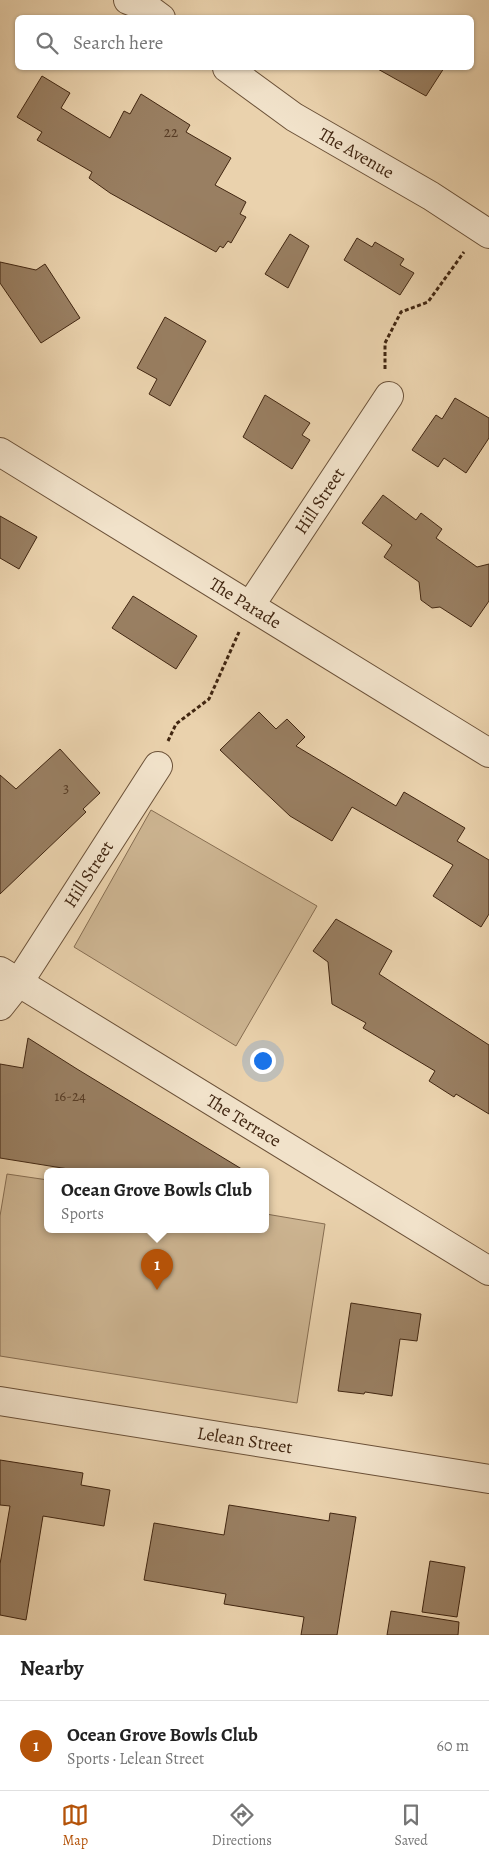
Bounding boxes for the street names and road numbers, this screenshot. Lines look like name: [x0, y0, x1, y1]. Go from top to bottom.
street label: The Avenue: [314, 122, 398, 184]
street label: Hill Street: [289, 463, 350, 539]
street label: The Parade: [205, 572, 286, 634]
street label: Hill Street: [58, 836, 119, 912]
street label: The Terrace: [202, 1088, 286, 1153]
street label: Lelean Street: [196, 1421, 294, 1459]

